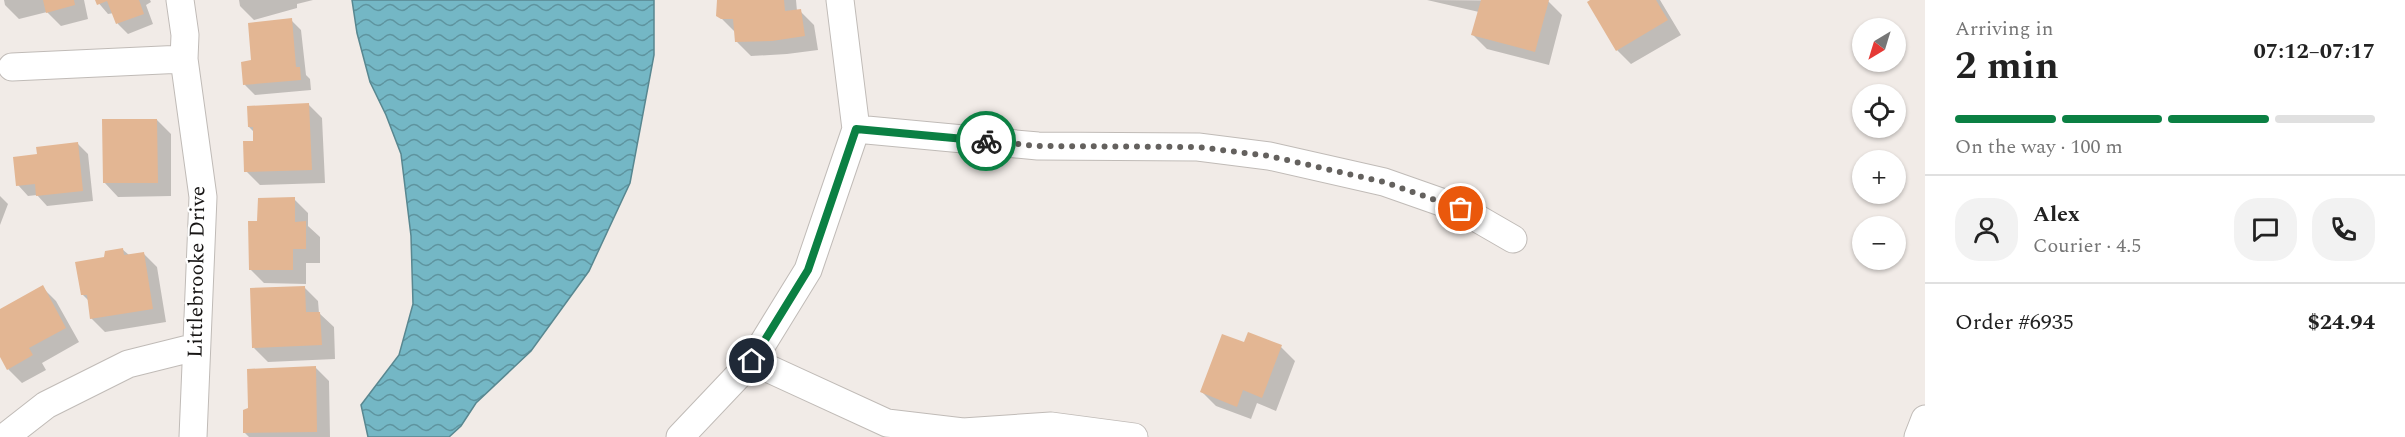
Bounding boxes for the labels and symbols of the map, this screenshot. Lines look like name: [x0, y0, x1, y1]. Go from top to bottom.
north arrow: [1852, 18, 1906, 72]
courier: [956, 111, 1016, 171]
pin: [1435, 183, 1486, 234]
street label: Littlebrooke Drive: [180, 186, 214, 358]
pin: [726, 335, 777, 386]

